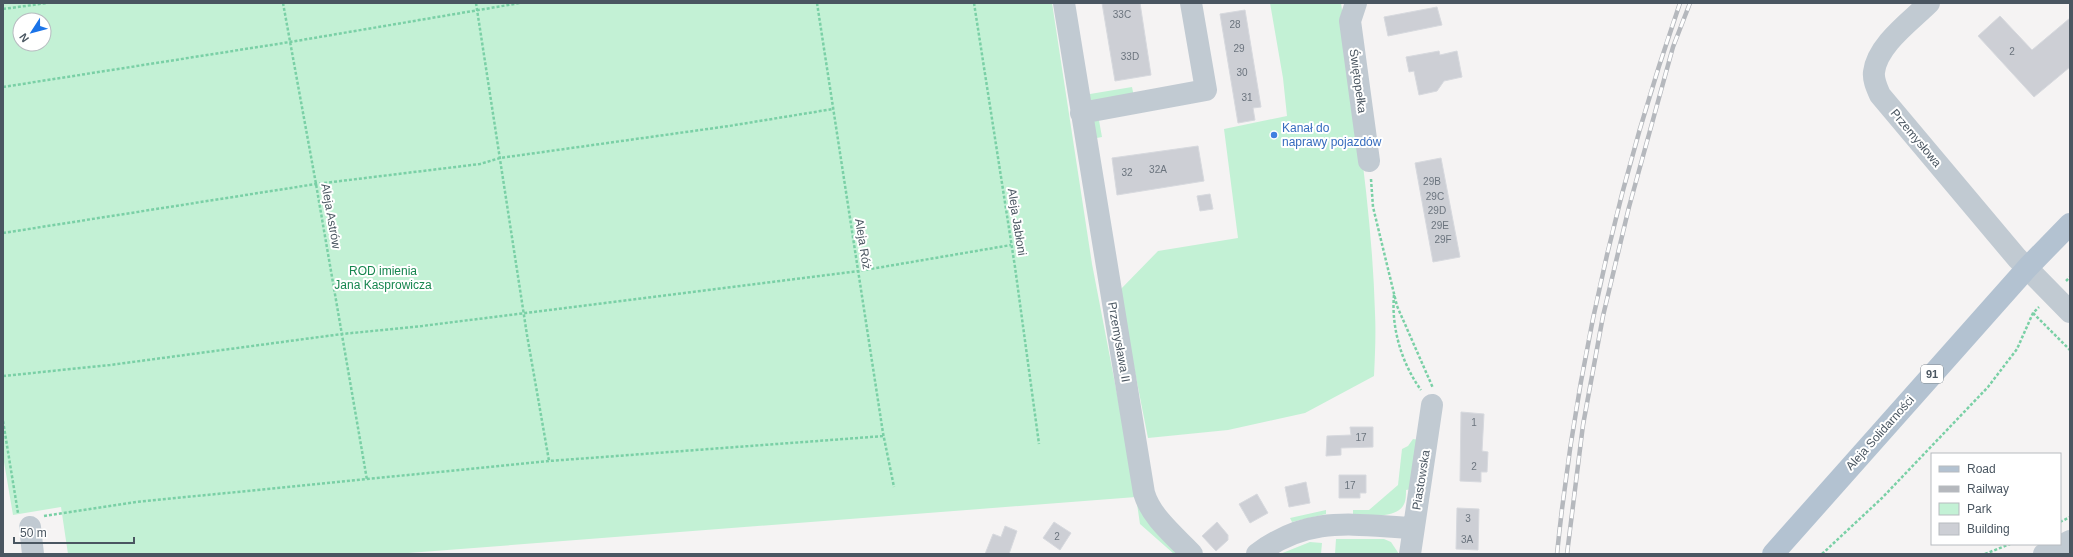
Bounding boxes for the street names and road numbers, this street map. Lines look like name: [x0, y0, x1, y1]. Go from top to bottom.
street label: Świętopełka: [1347, 48, 1370, 114]
street label: Przemysłowa: [1888, 106, 1945, 170]
street label: Aleja Astrów: [318, 182, 344, 250]
street label: Aleja Jabłoni: [1005, 187, 1029, 257]
street label: Aleja Róż: [852, 218, 874, 270]
street label: Przemysława II: [1105, 301, 1133, 383]
road number: 91: [1921, 365, 1943, 383]
street label: Aleja Solidarności: [1843, 393, 1917, 473]
street label: Piastowska: [1409, 449, 1433, 511]

